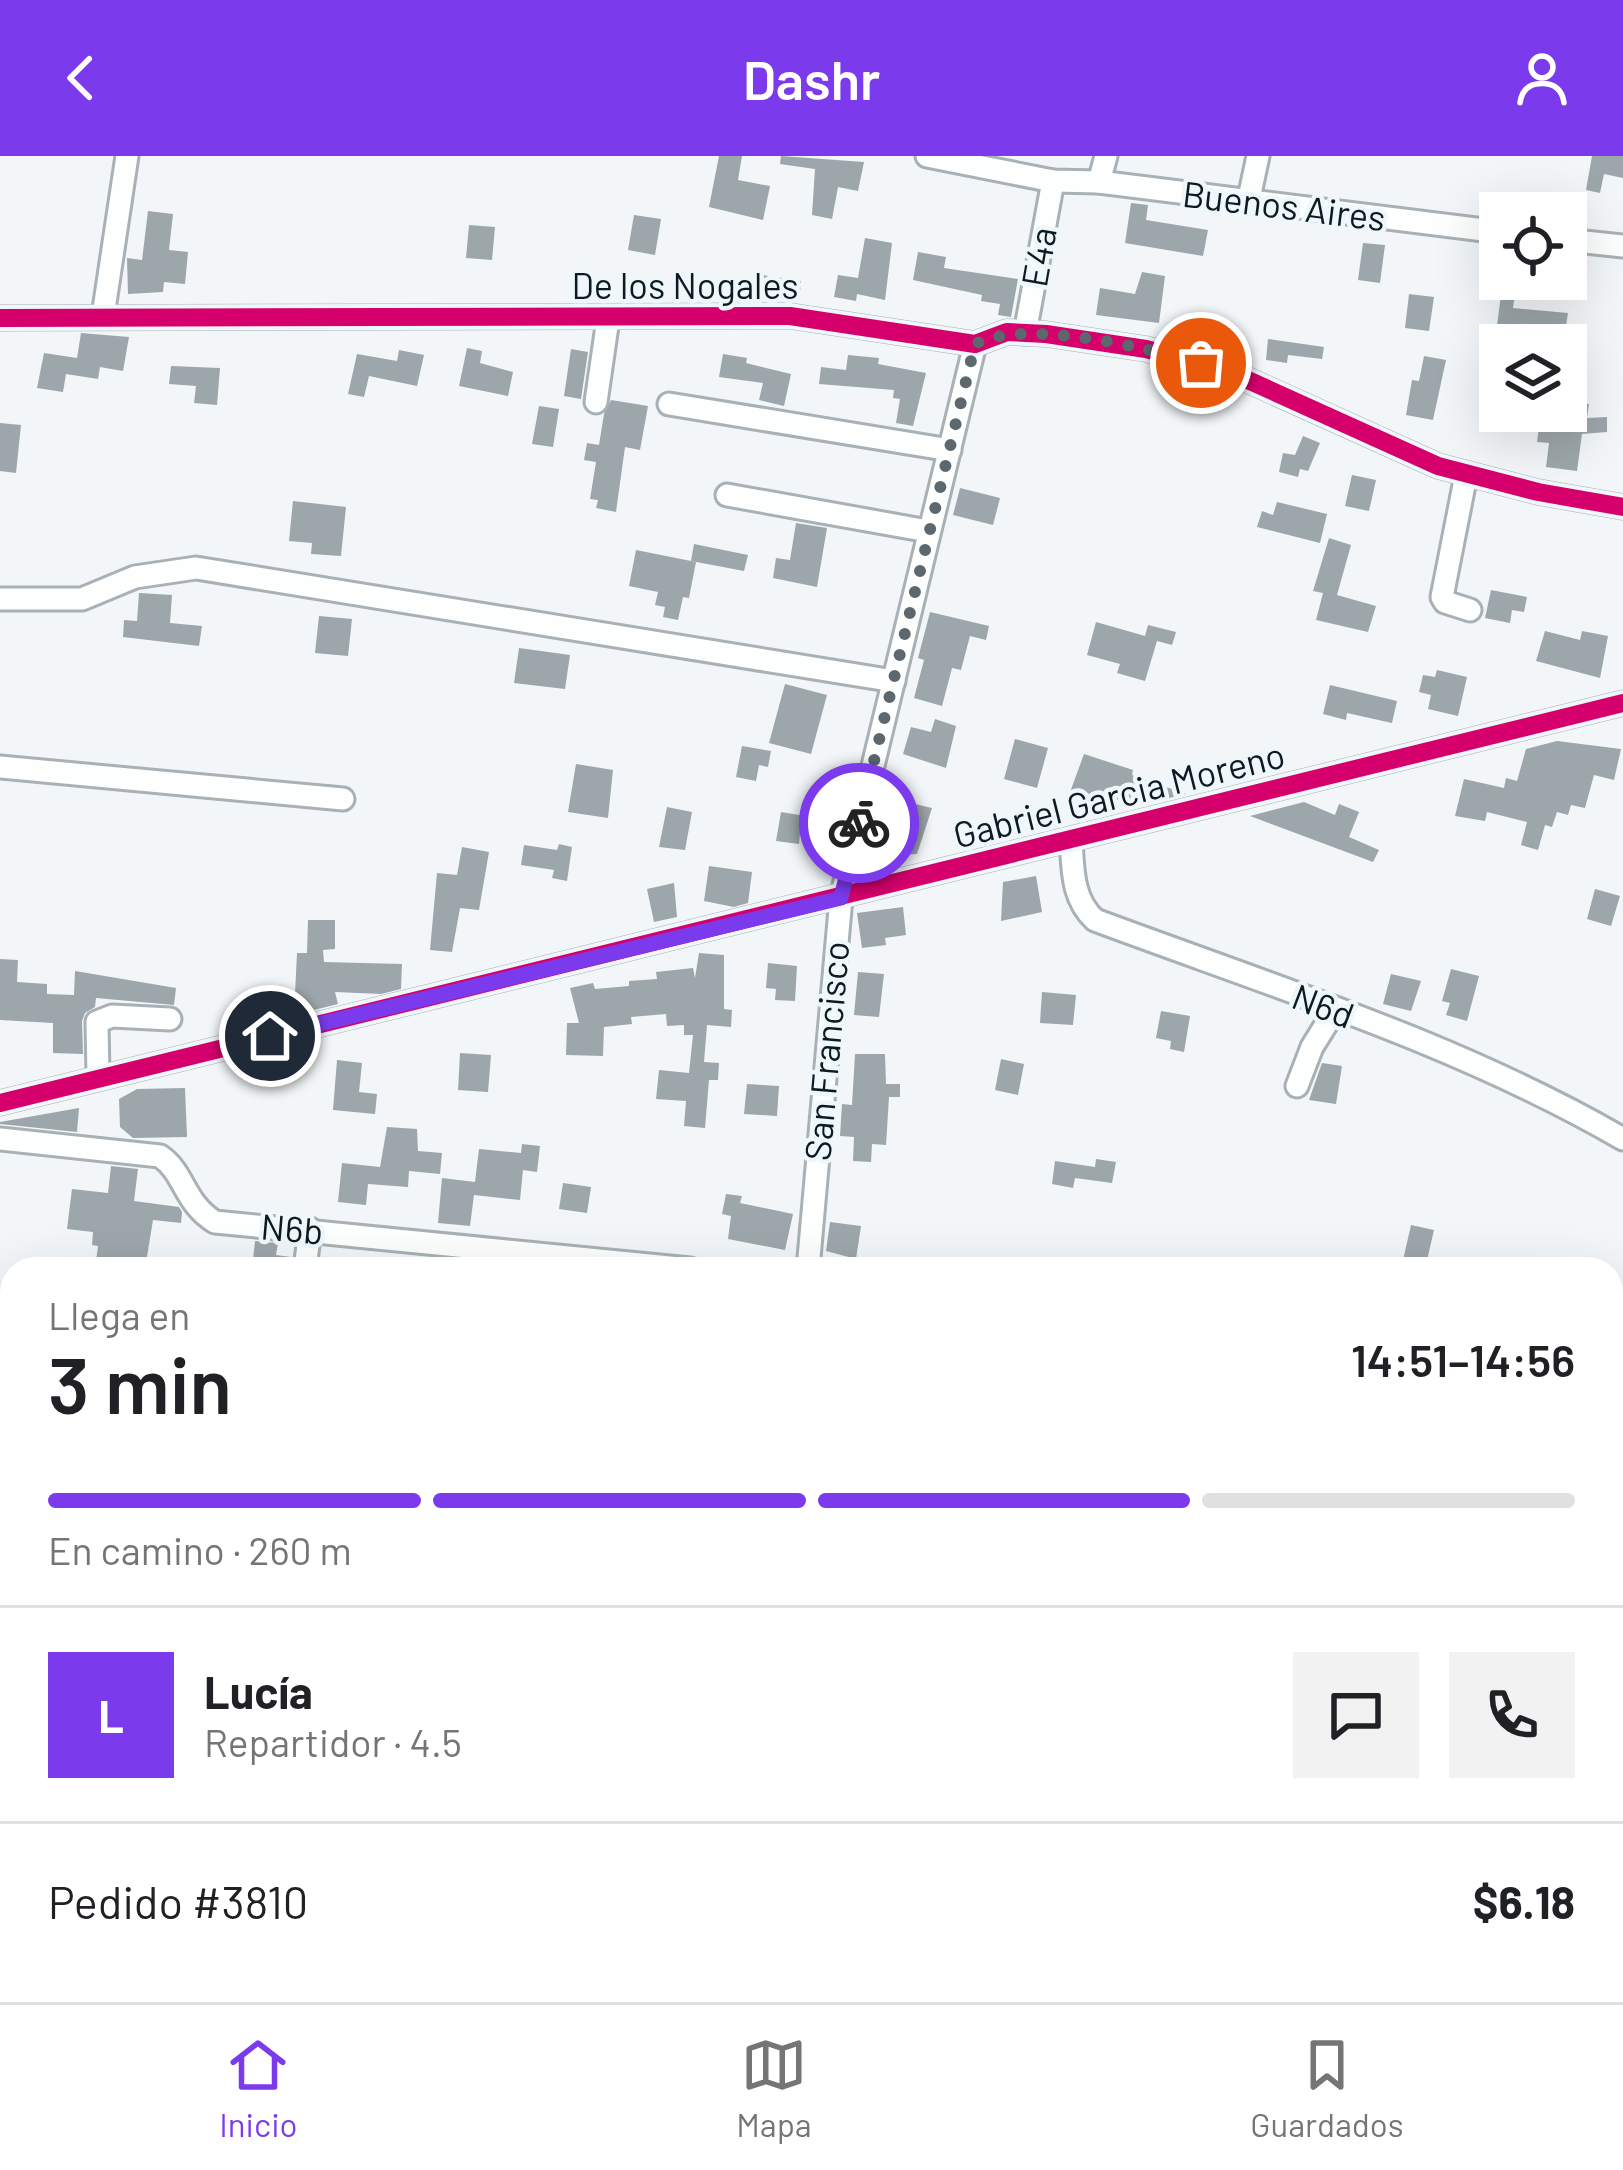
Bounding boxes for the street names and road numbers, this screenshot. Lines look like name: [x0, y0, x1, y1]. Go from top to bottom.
street label: Buenos Aires: [1180, 171, 1388, 238]
street label: E4a: [1011, 223, 1064, 290]
street label: De los Nogales: [571, 263, 799, 306]
street label: Gabriel Garcia Moreno: [949, 732, 1289, 855]
street label: San Francisco: [795, 939, 857, 1162]
street label: N6d: [1287, 973, 1360, 1036]
street label: N6b: [259, 1203, 325, 1252]

